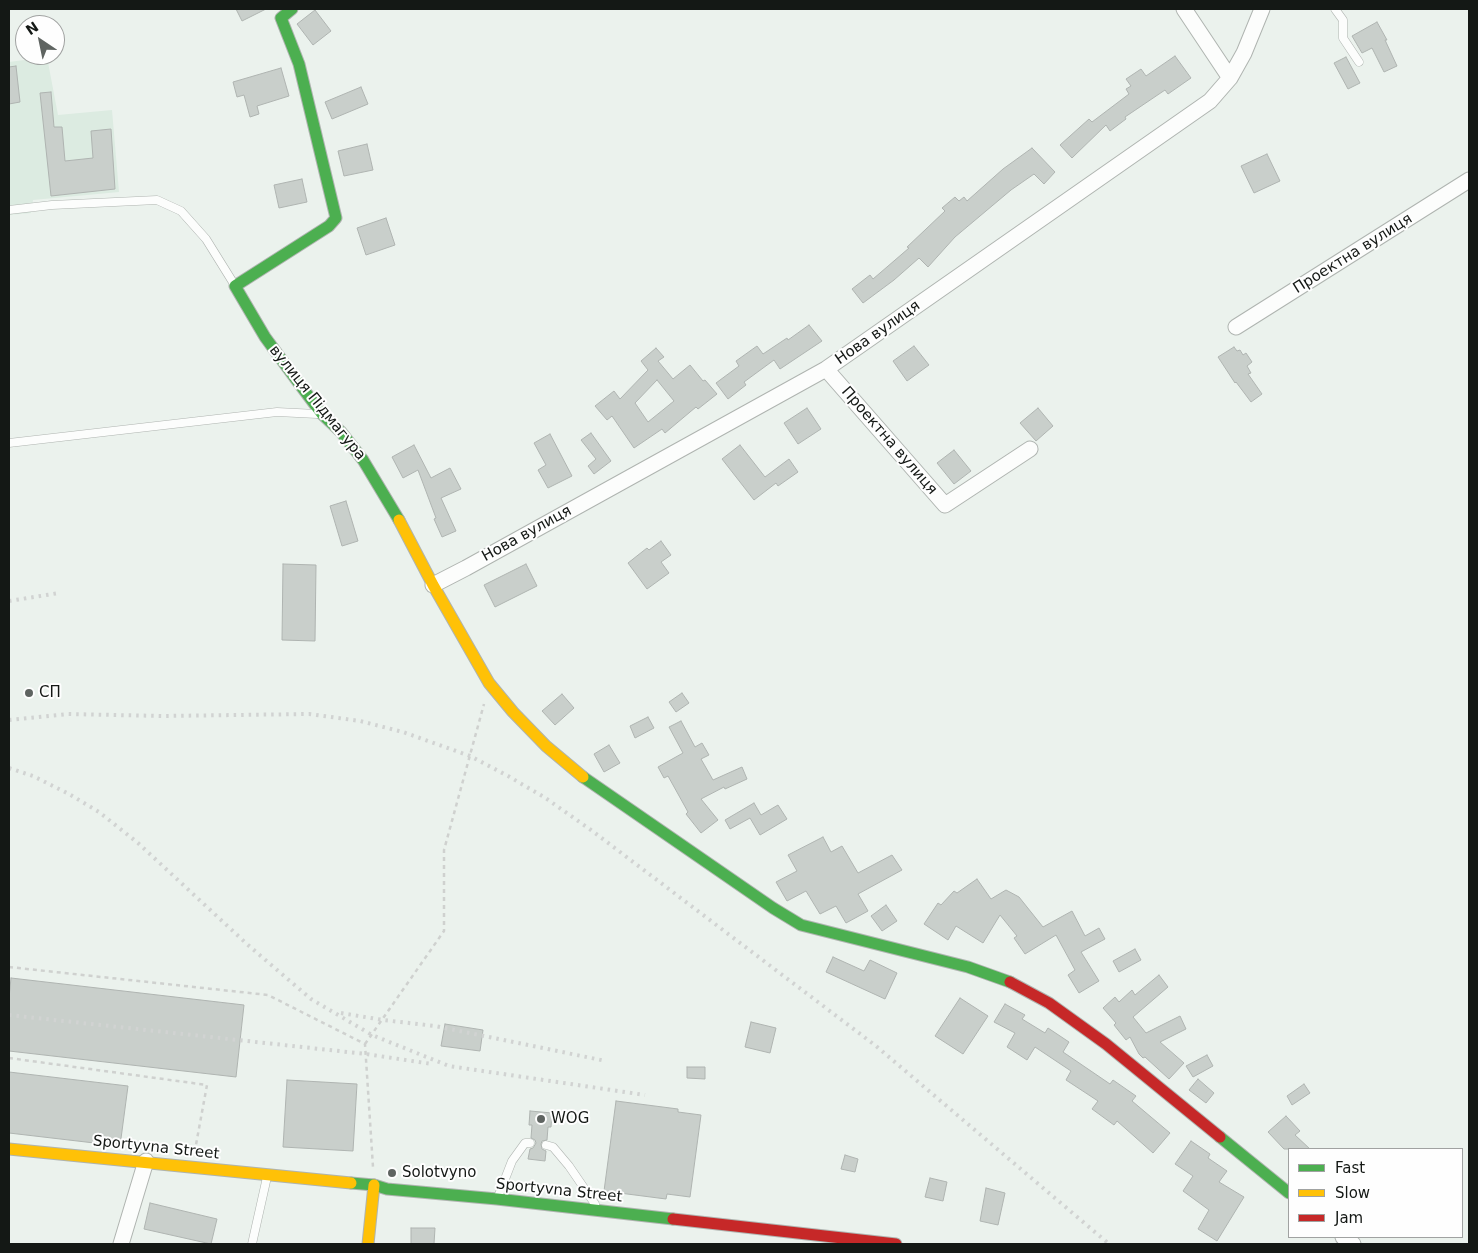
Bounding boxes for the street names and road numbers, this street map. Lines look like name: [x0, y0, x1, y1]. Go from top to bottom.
street label: Проектна вулиця: [1290, 210, 1416, 298]
street label: Нова вулиця: [832, 297, 924, 369]
street label: вулиця Підмагура: [265, 342, 369, 464]
street label: Проектна вулиця: [837, 383, 941, 499]
street label: Нова вулиця: [479, 502, 575, 566]
street label: Sportyvna Street: [92, 1132, 220, 1164]
street label: Sportyvna Street: [495, 1175, 623, 1207]

